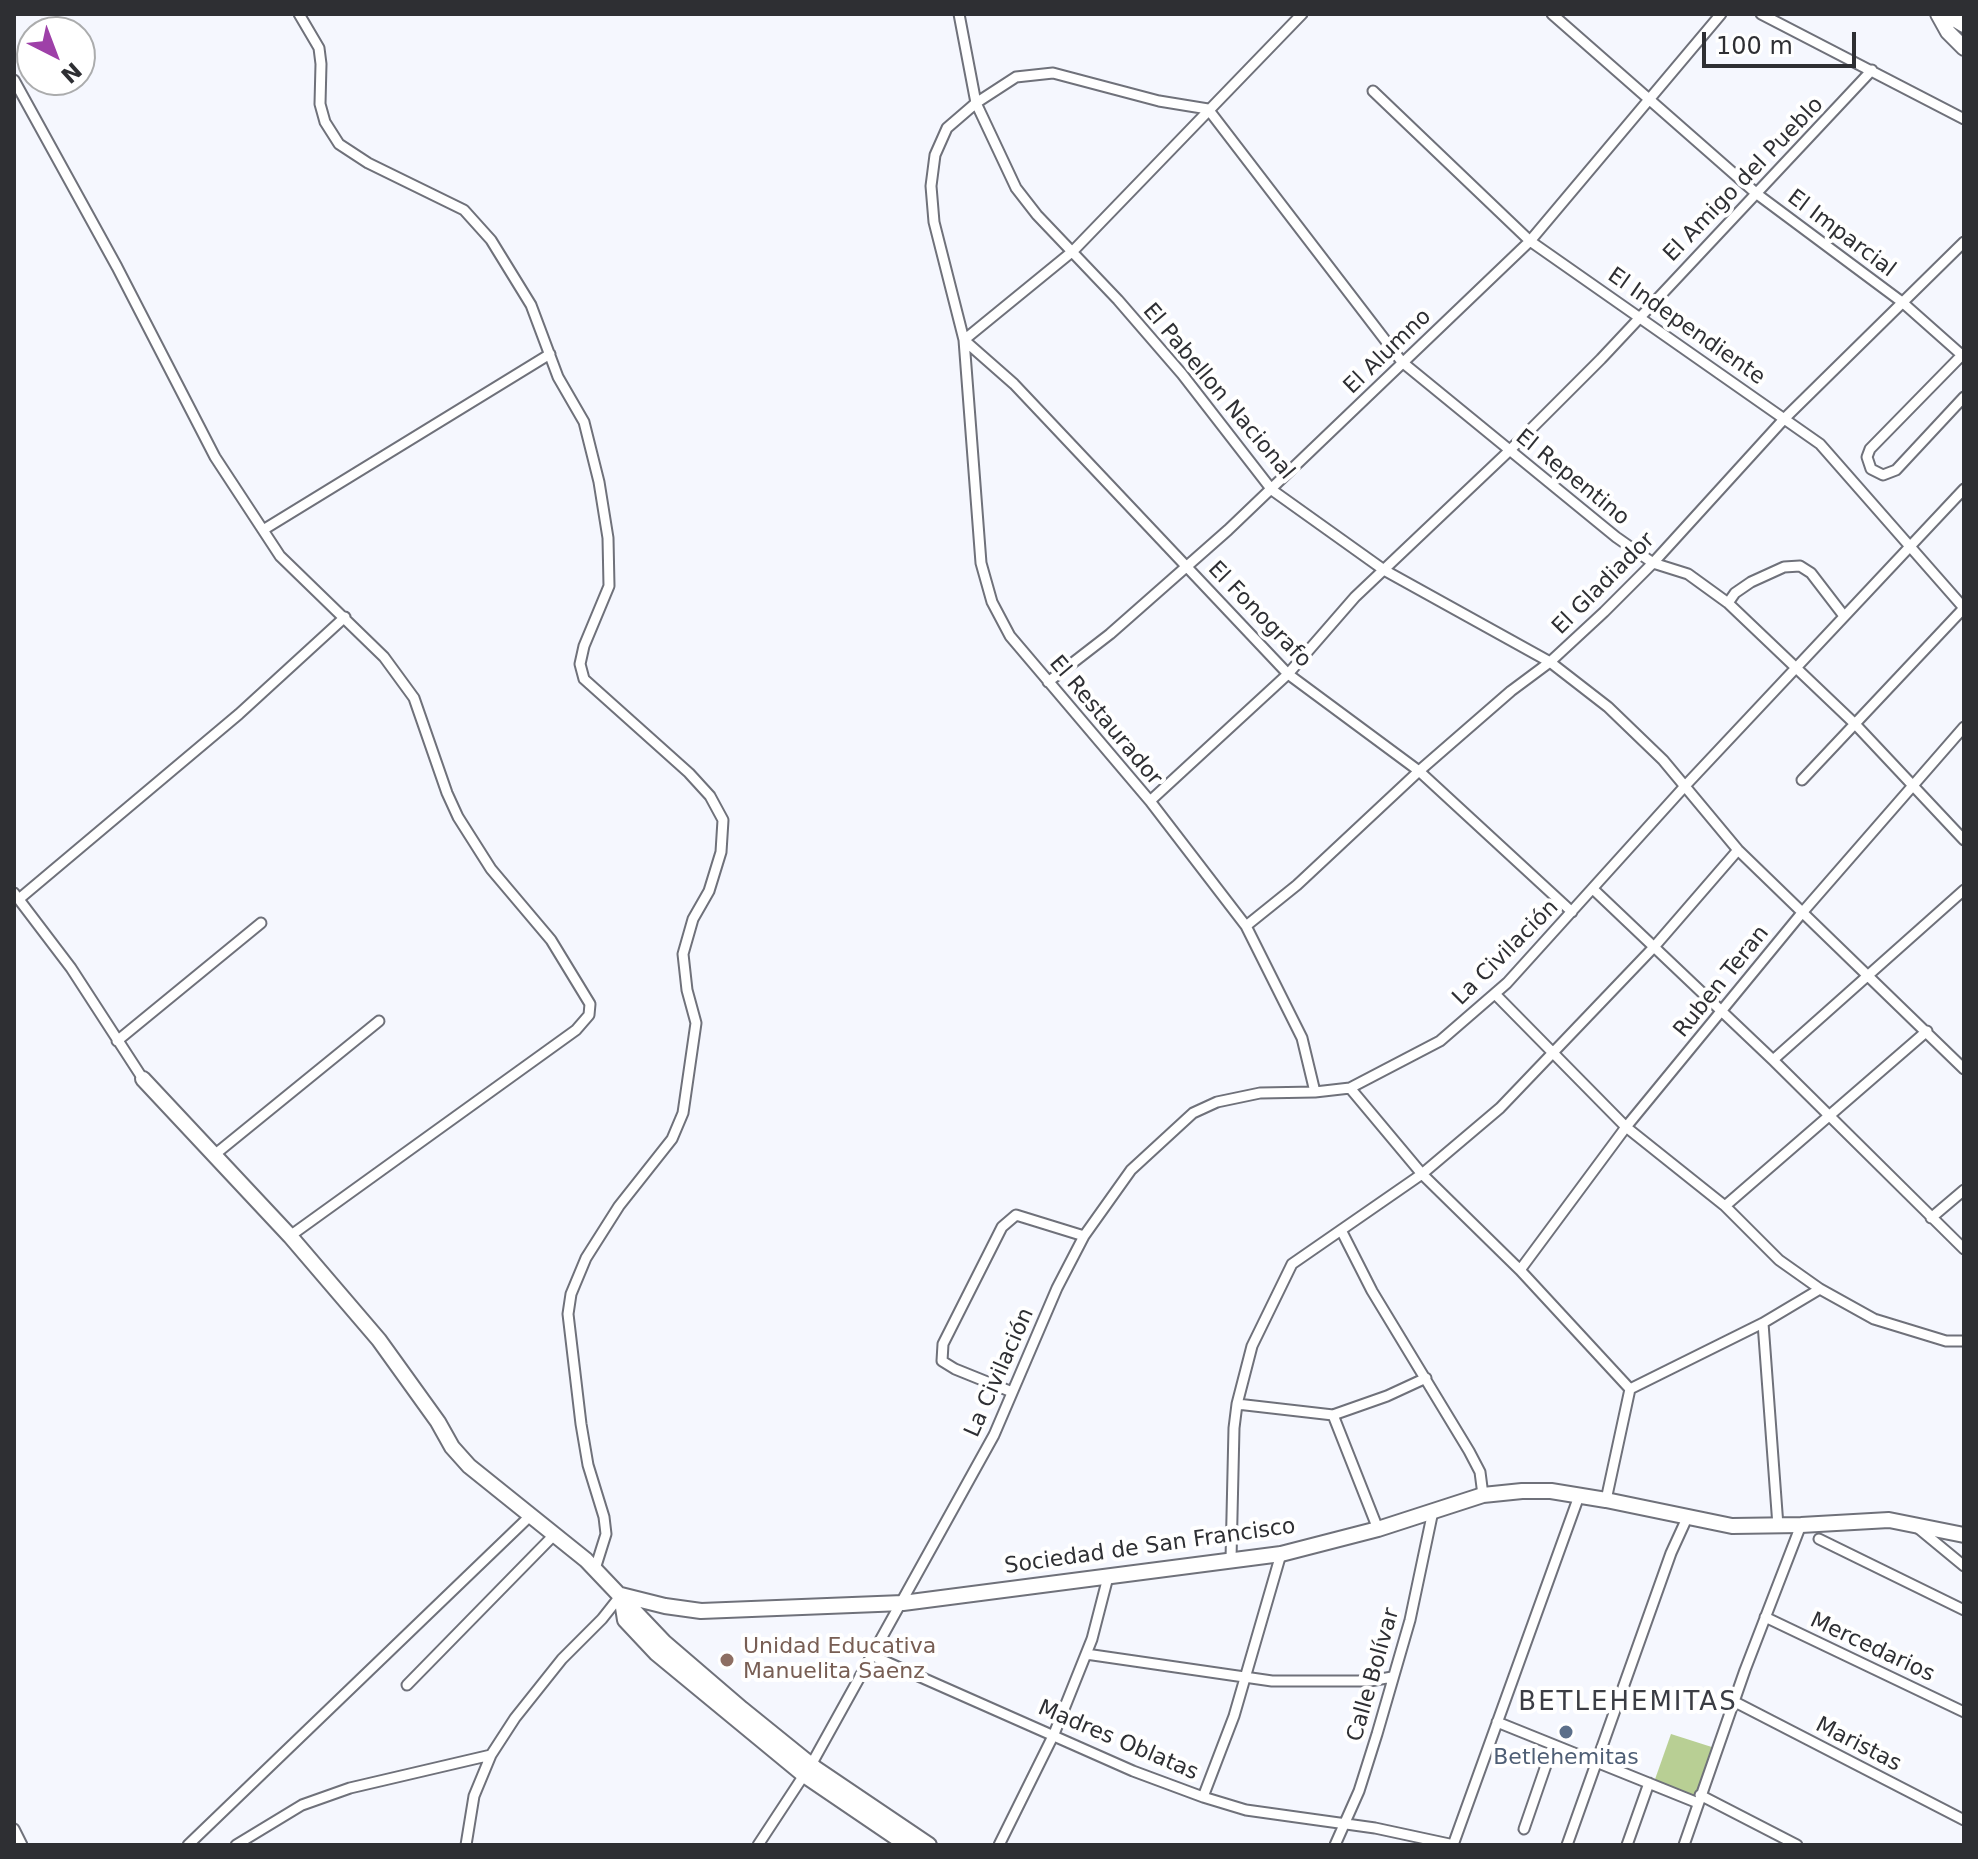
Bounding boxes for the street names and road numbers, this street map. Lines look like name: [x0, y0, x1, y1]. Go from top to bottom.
street label: El Amigo del Pueblo: [1659, 92, 1829, 268]
street label: El Imparcial: [1782, 185, 1900, 283]
street label: El Independiente: [1602, 263, 1770, 391]
street label: El Pabellon Nacional: [1137, 298, 1299, 486]
street label: El Alumno: [1339, 304, 1437, 400]
street label: El Repentino: [1510, 424, 1634, 532]
street label: El Gladiador: [1547, 527, 1661, 641]
street label: El Fonografo: [1202, 556, 1316, 674]
street label: El Restaurador: [1043, 651, 1167, 791]
street label: La Civilación: [1448, 895, 1564, 1011]
street label: Ruben Teran: [1669, 921, 1775, 1043]
street label: La Civilación: [960, 1304, 1040, 1442]
street label: Sociedad de San Francisco: [1003, 1514, 1297, 1580]
street label: Calle Bolívar: [1342, 1605, 1406, 1745]
street label: Mercedarios: [1806, 1608, 1938, 1688]
street label: Madres Oblatas: [1034, 1695, 1202, 1787]
street label: Maristas: [1811, 1712, 1905, 1778]

